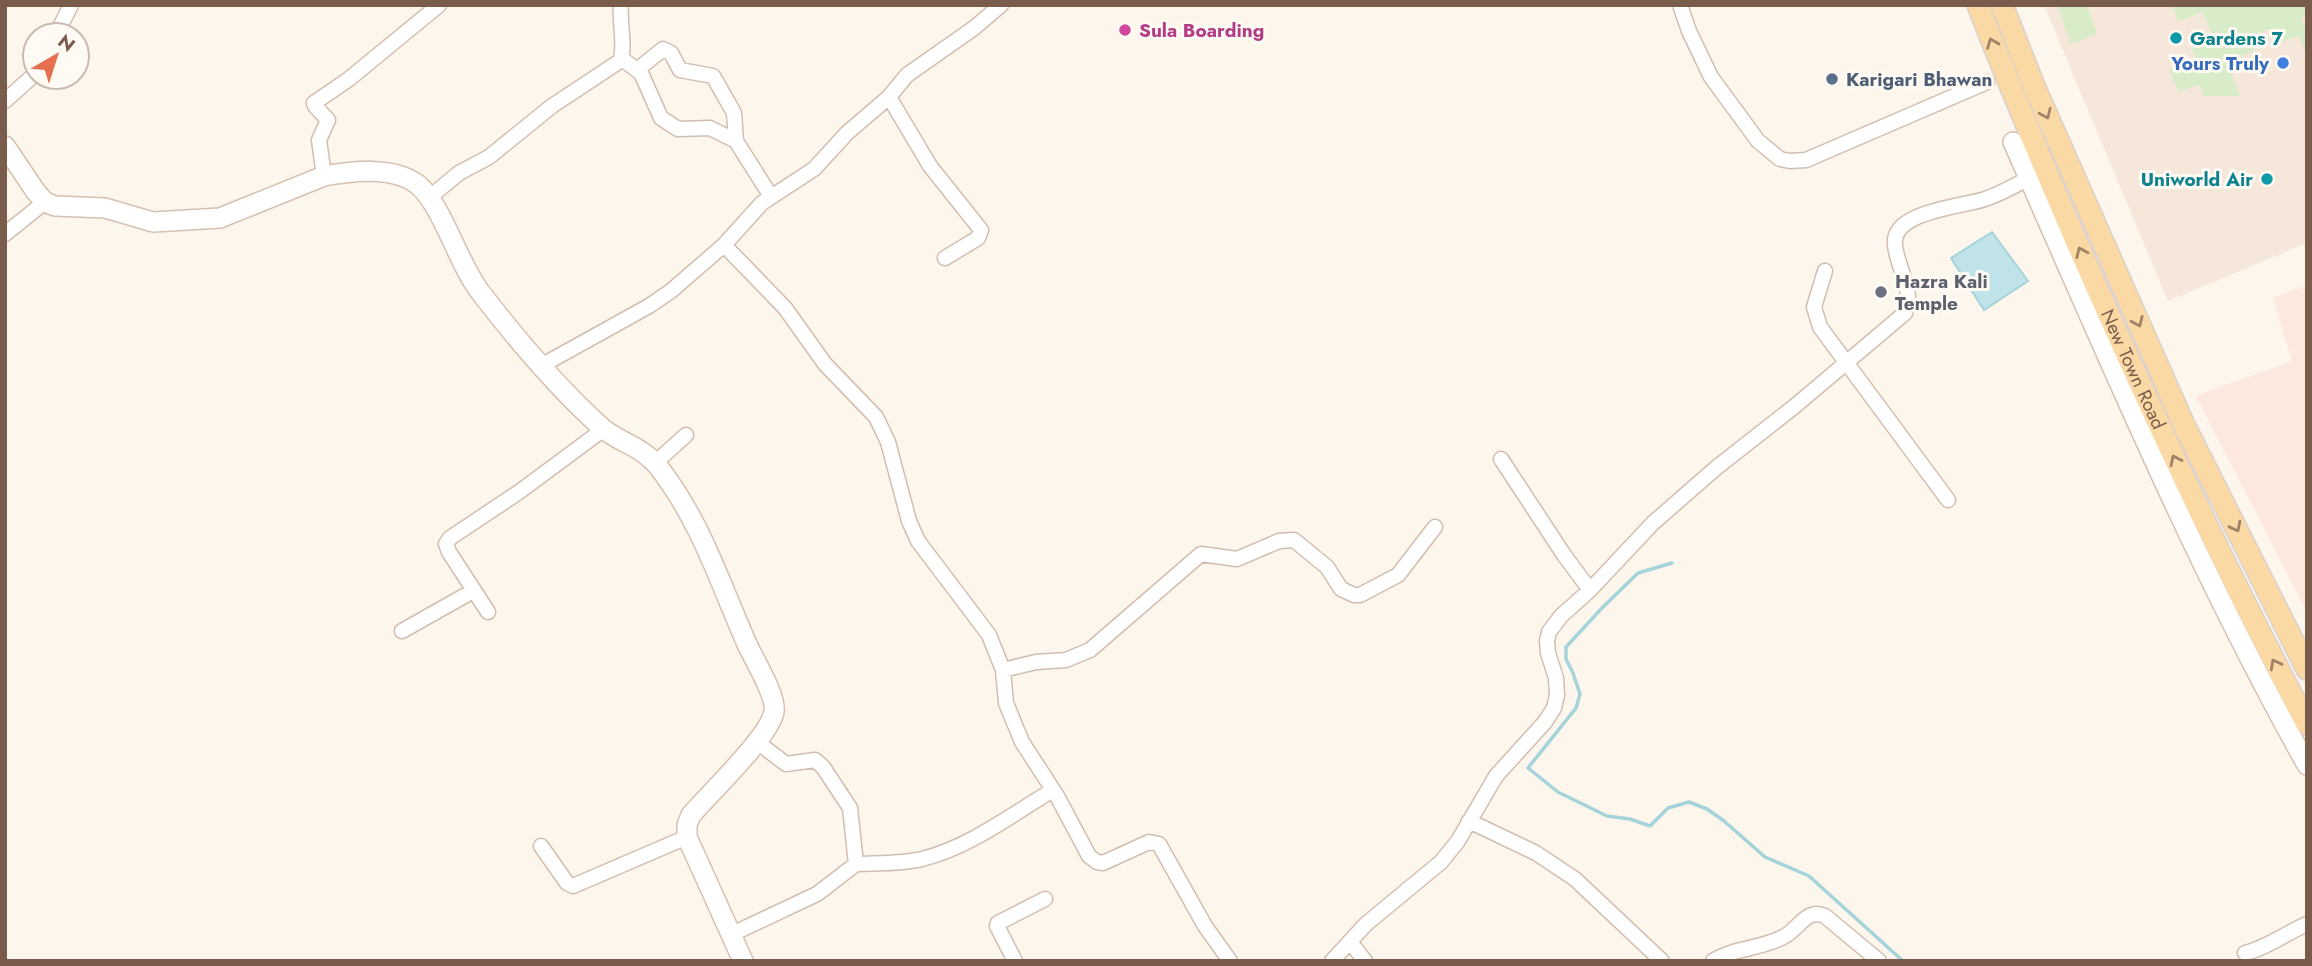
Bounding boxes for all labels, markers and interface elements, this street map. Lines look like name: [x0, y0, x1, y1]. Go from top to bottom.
place label: Sula Boarding: [1139, 17, 1264, 44]
north arrow: [21, 21, 91, 91]
marker: Sula Boarding: [1117, 22, 1133, 38]
place label: Gardens 7: [2190, 25, 2283, 52]
text: N: [52, 28, 81, 58]
marker: Gardens 7: [2168, 30, 2184, 46]
one-way arrow: [1986, 37, 2000, 49]
place label: Yours Truly: [2170, 50, 2270, 77]
marker: Yours Truly: [2275, 55, 2291, 71]
place label: Karigari Bhawan: [1846, 66, 1992, 93]
marker: Karigari Bhawan: [1824, 71, 1840, 87]
one-way arrow: [2038, 107, 2052, 119]
place label: Uniworld Air: [2141, 166, 2253, 193]
marker: Uniworld Air: [2259, 171, 2275, 187]
one-way arrow: [2075, 247, 2089, 259]
place label: Hazra Kali Temple: [1895, 268, 1988, 317]
marker: Hazra Kali Temple: [1873, 284, 1889, 300]
street label: New Town Road: [2094, 305, 2172, 434]
one-way arrow: [2130, 315, 2144, 327]
one-way arrow: [2169, 454, 2183, 467]
one-way arrow: [2227, 520, 2241, 533]
one-way arrow: [2270, 659, 2283, 671]

